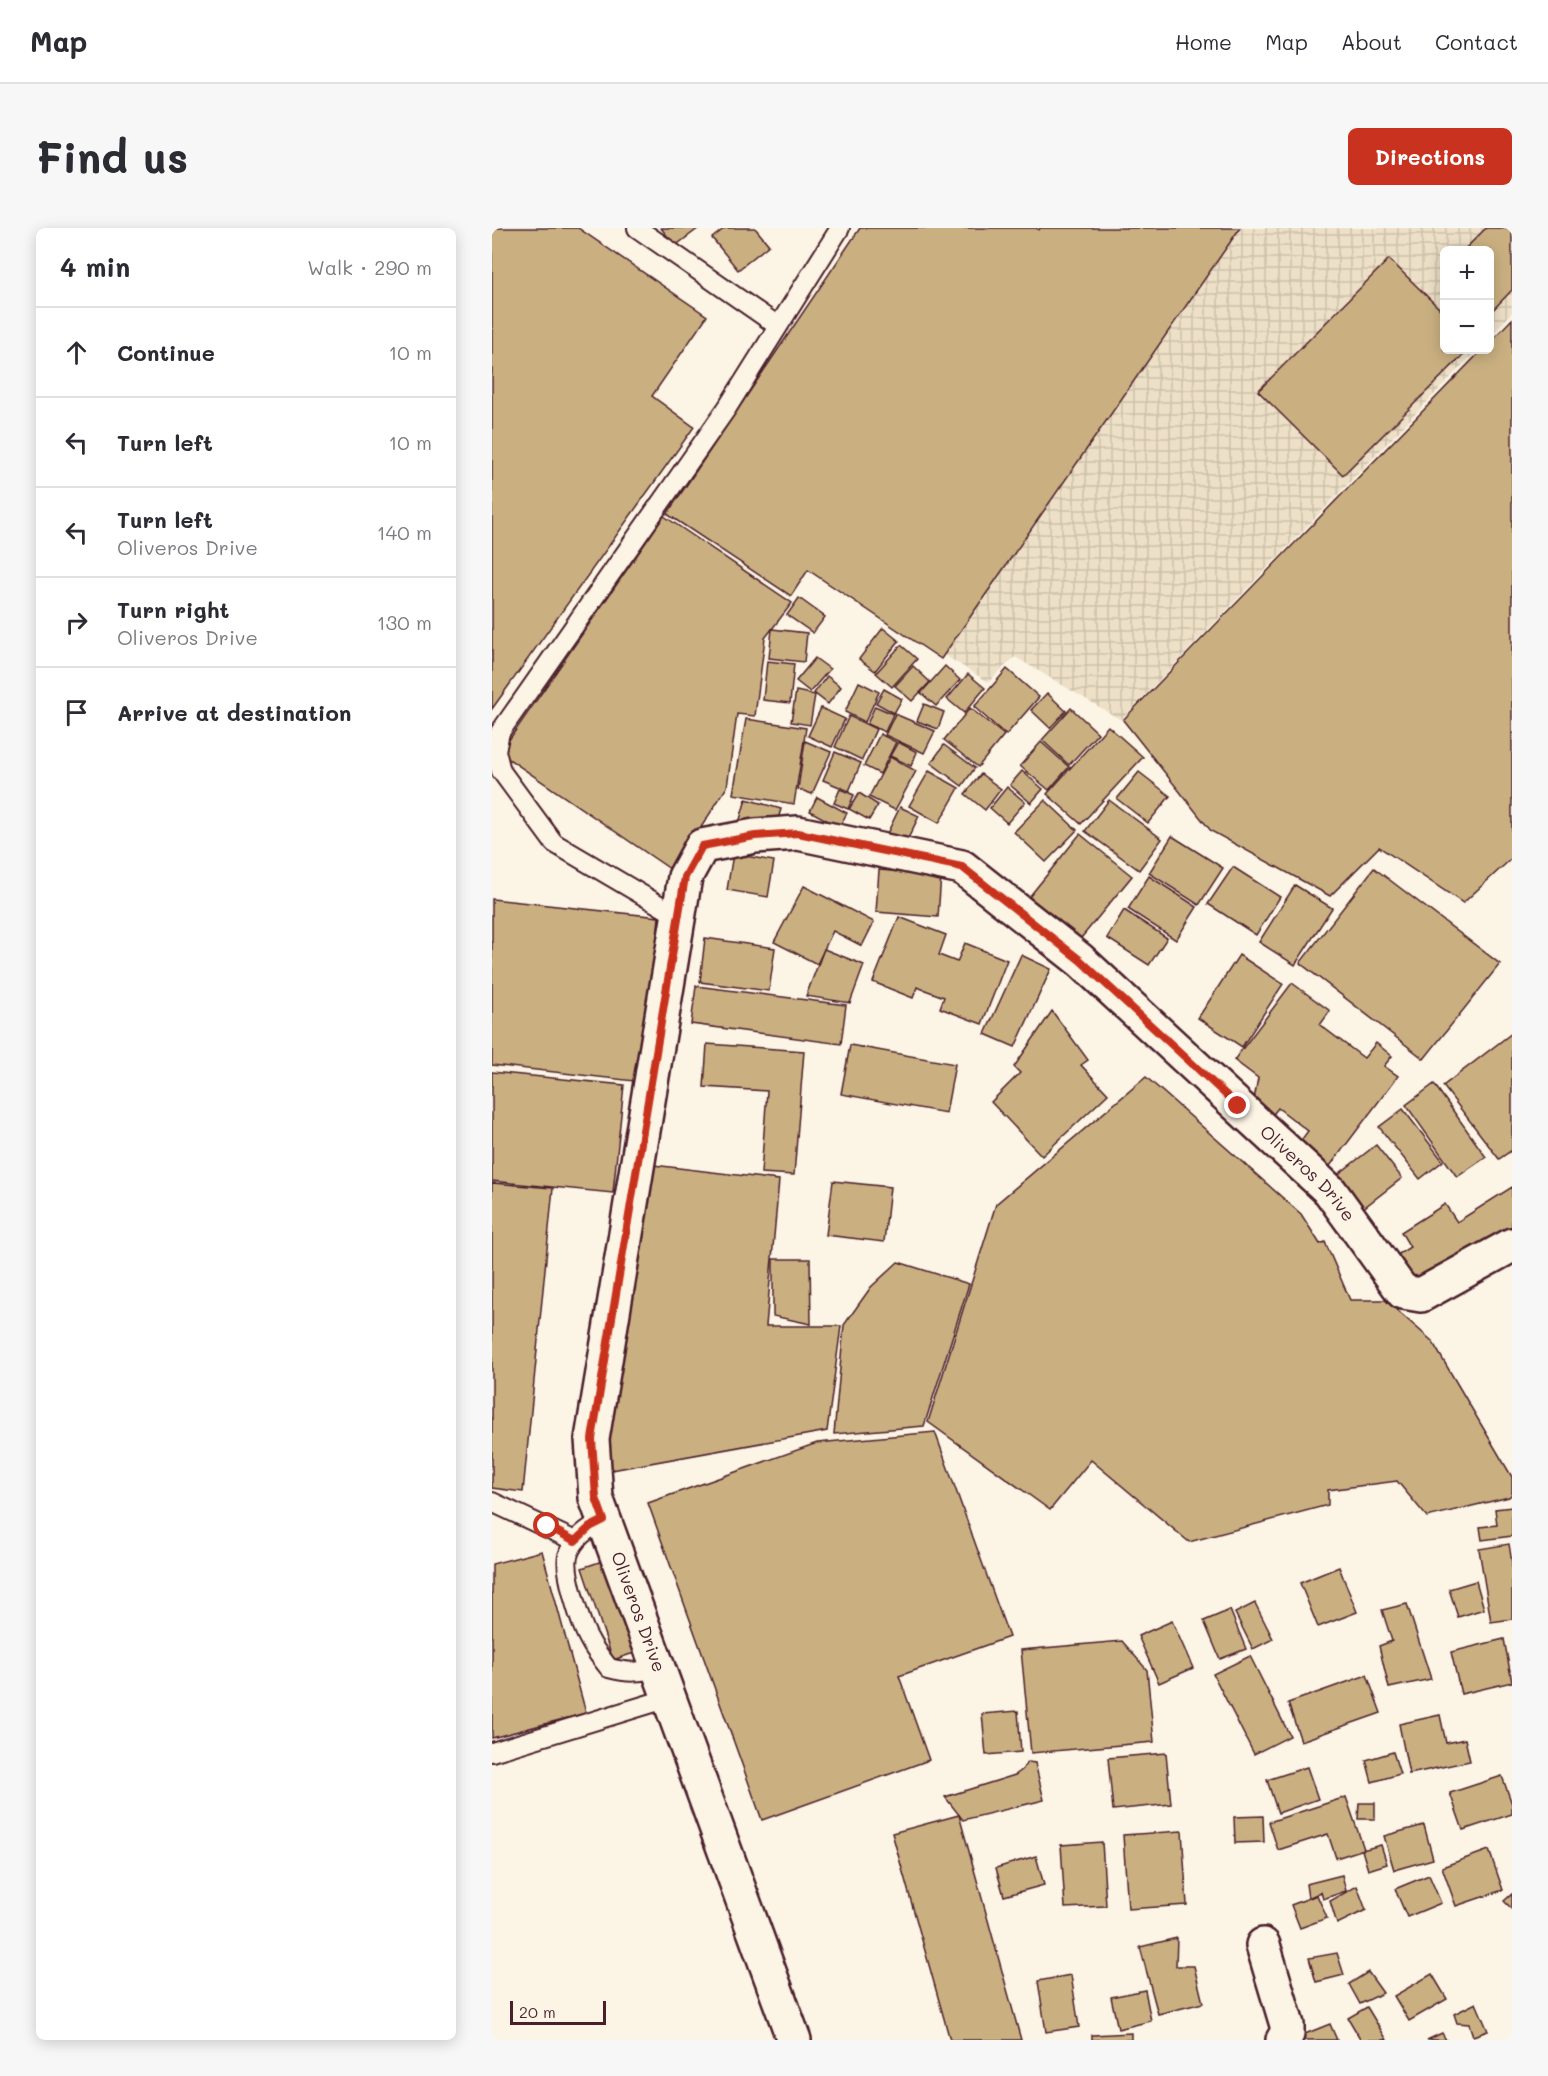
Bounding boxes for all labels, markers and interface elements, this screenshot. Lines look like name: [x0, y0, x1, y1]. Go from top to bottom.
text: Map: [30, 23, 87, 59]
text: Home: [1175, 28, 1232, 55]
text: Map: [1265, 28, 1308, 55]
text: About: [1341, 28, 1402, 55]
text: Contact: [1435, 28, 1518, 55]
button: Directions: [1348, 128, 1512, 185]
text: Find us: [36, 129, 188, 184]
map controls: [1440, 246, 1494, 354]
button: +: [1440, 246, 1494, 300]
text: 4 min: [60, 250, 130, 284]
text: Walk · 290 m: [307, 254, 432, 280]
button: −: [1440, 300, 1494, 354]
icon: ahead: [60, 336, 93, 369]
text: Continue: [117, 338, 215, 367]
text: 10 m: [388, 339, 432, 365]
icon: left: [60, 426, 93, 459]
text: Turn left: [117, 428, 213, 457]
text: 10 m: [388, 429, 432, 455]
text: Turn left: [117, 505, 213, 534]
icon: left: [60, 516, 93, 549]
text: 140 m: [377, 519, 432, 545]
text: Oliveros Drive: [117, 534, 258, 560]
text: Turn right: [117, 595, 229, 624]
icon: right: [60, 606, 93, 639]
text: 130 m: [377, 609, 432, 635]
text: Oliveros Drive: [117, 624, 258, 650]
icon: arrive: [60, 696, 93, 729]
text: Arrive at destination: [117, 698, 352, 727]
route end: [1224, 1092, 1250, 1118]
street label: Oliveros Drive: [1255, 1119, 1361, 1226]
route start: [533, 1512, 559, 1538]
street label: Oliveros Drive: [606, 1548, 672, 1675]
scale bar: [510, 1998, 606, 2026]
text: 20 m: [519, 2001, 556, 2022]

